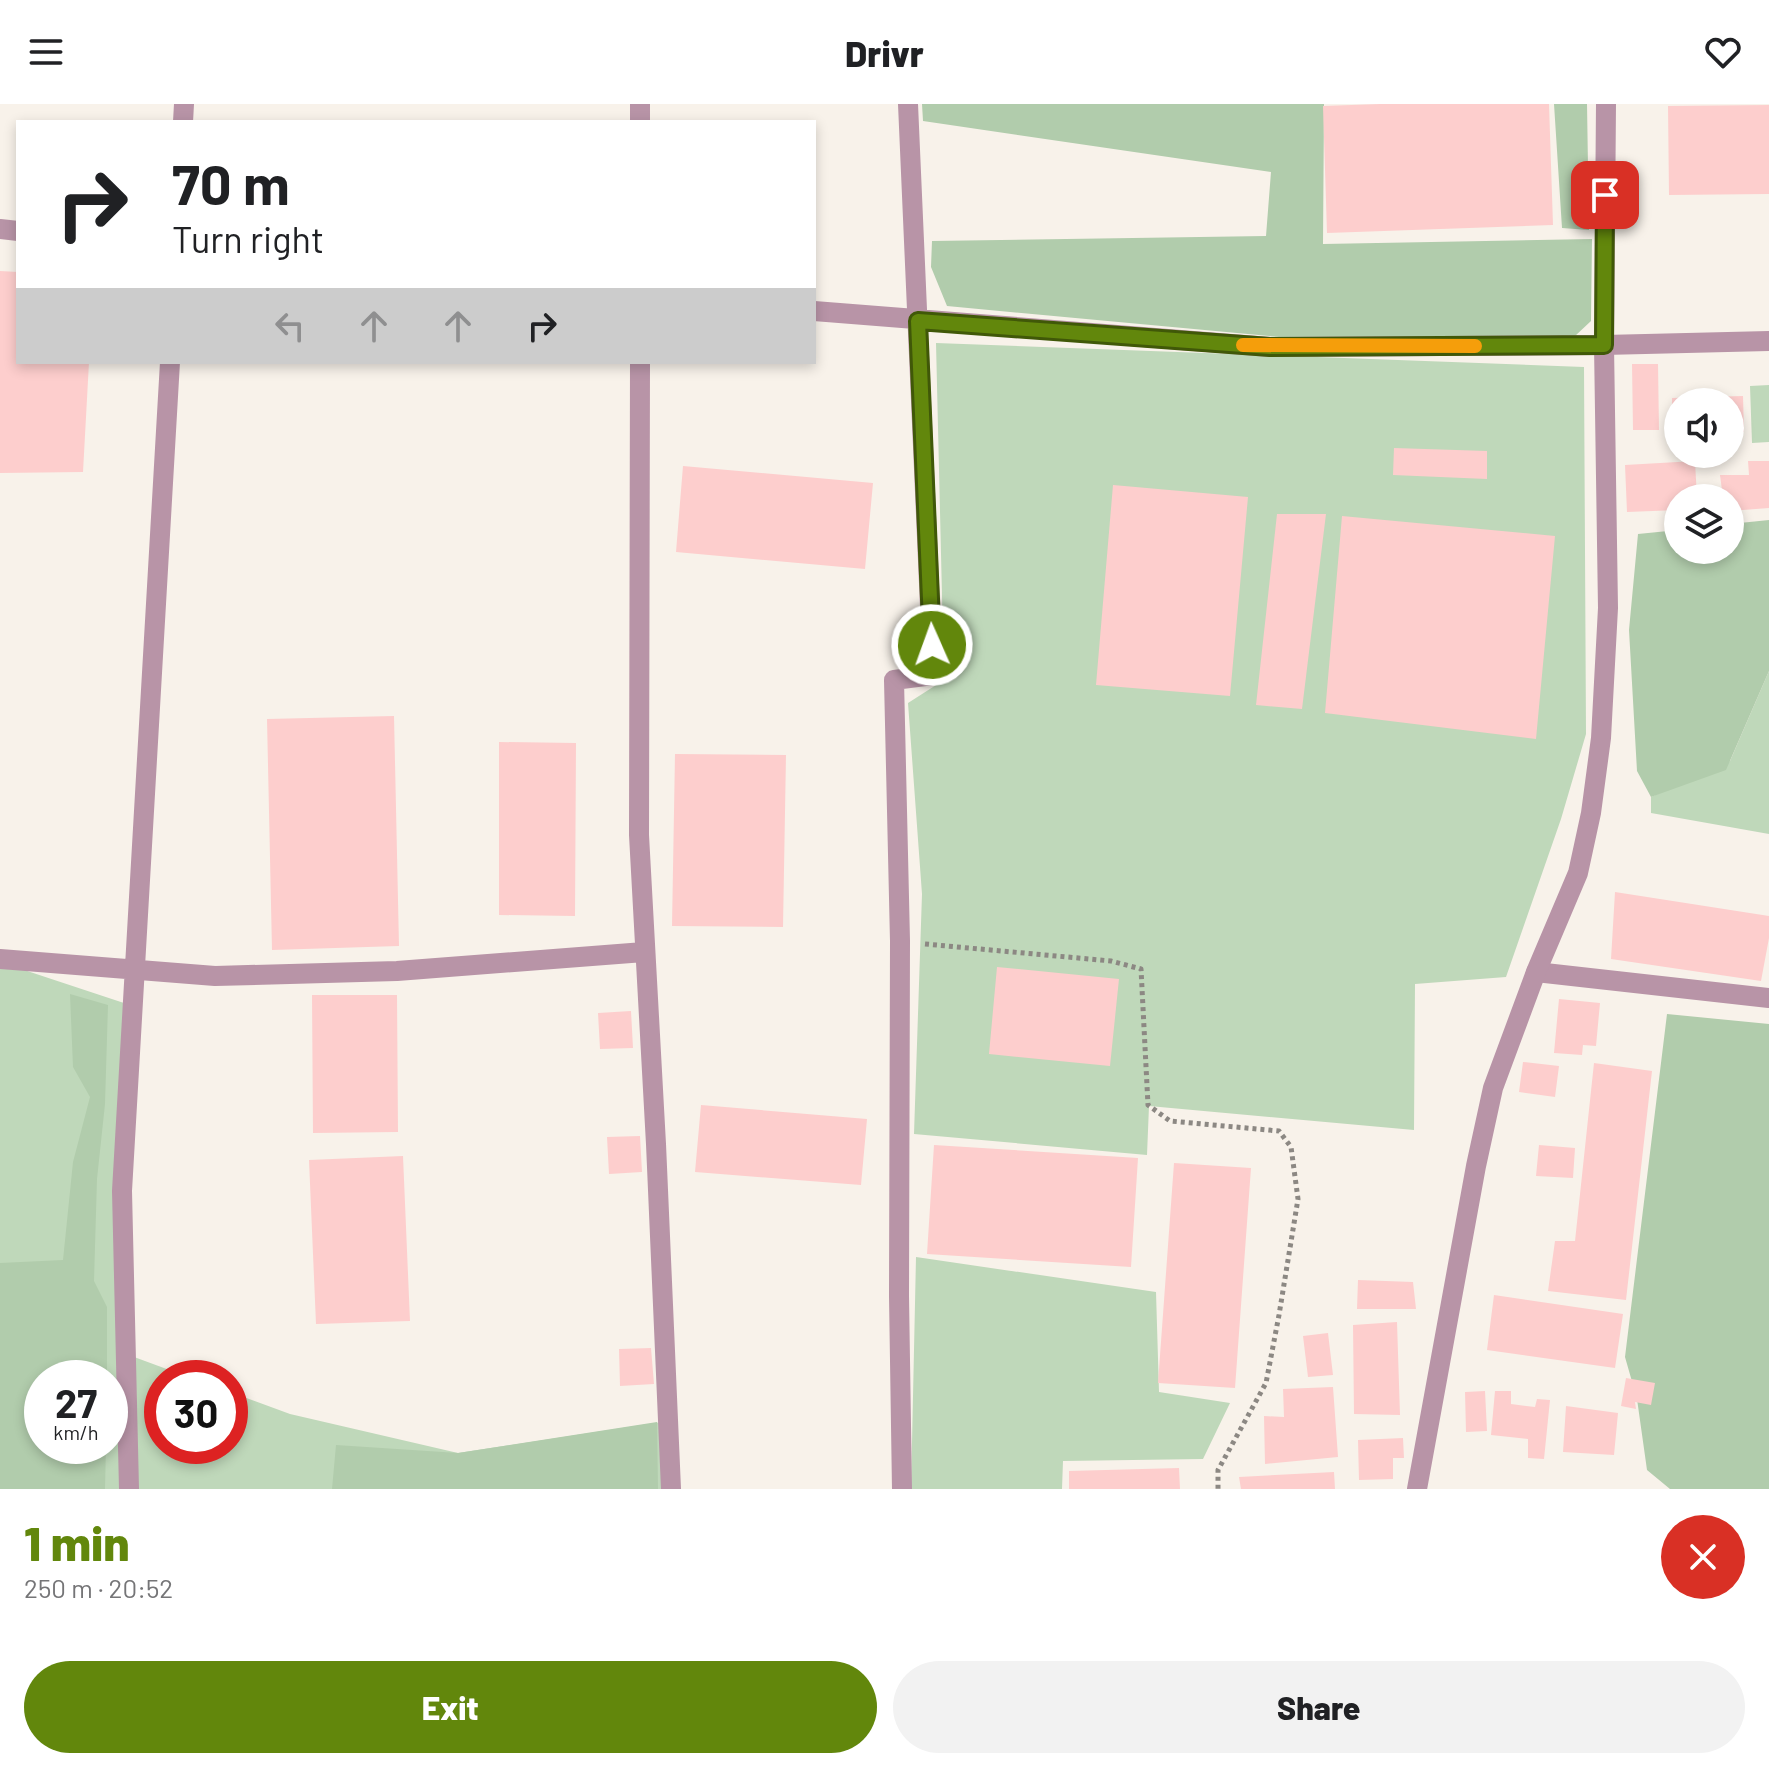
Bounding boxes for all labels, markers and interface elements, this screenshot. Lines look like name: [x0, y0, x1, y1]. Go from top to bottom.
icon: menu: [24, 30, 68, 74]
icon: heart: [1701, 30, 1745, 74]
text: Drivr: [845, 31, 924, 74]
text: 70 m: [172, 149, 290, 216]
icon: right: [40, 152, 144, 256]
pin: [1571, 161, 1639, 229]
icon: arrive: [1583, 173, 1627, 217]
text: Turn right: [172, 217, 324, 260]
icon: left: [268, 304, 312, 348]
icon: ahead: [352, 304, 396, 348]
icon: ahead: [436, 304, 480, 348]
icon: right: [520, 304, 564, 348]
map controls: [1664, 388, 1744, 564]
button: sound: [1664, 388, 1744, 468]
button: layers: [1664, 484, 1744, 564]
position arrow: [890, 603, 974, 687]
speed limit sign: 30: [144, 1360, 248, 1464]
text: 27: [55, 1378, 97, 1426]
text: km/h: [53, 1420, 99, 1444]
text: 1 min: [24, 1513, 130, 1571]
button: close: [1661, 1515, 1745, 1599]
text: 250 m · 20:52: [24, 1572, 173, 1603]
button: Exit: [24, 1661, 877, 1753]
button: Share: [893, 1661, 1745, 1753]

